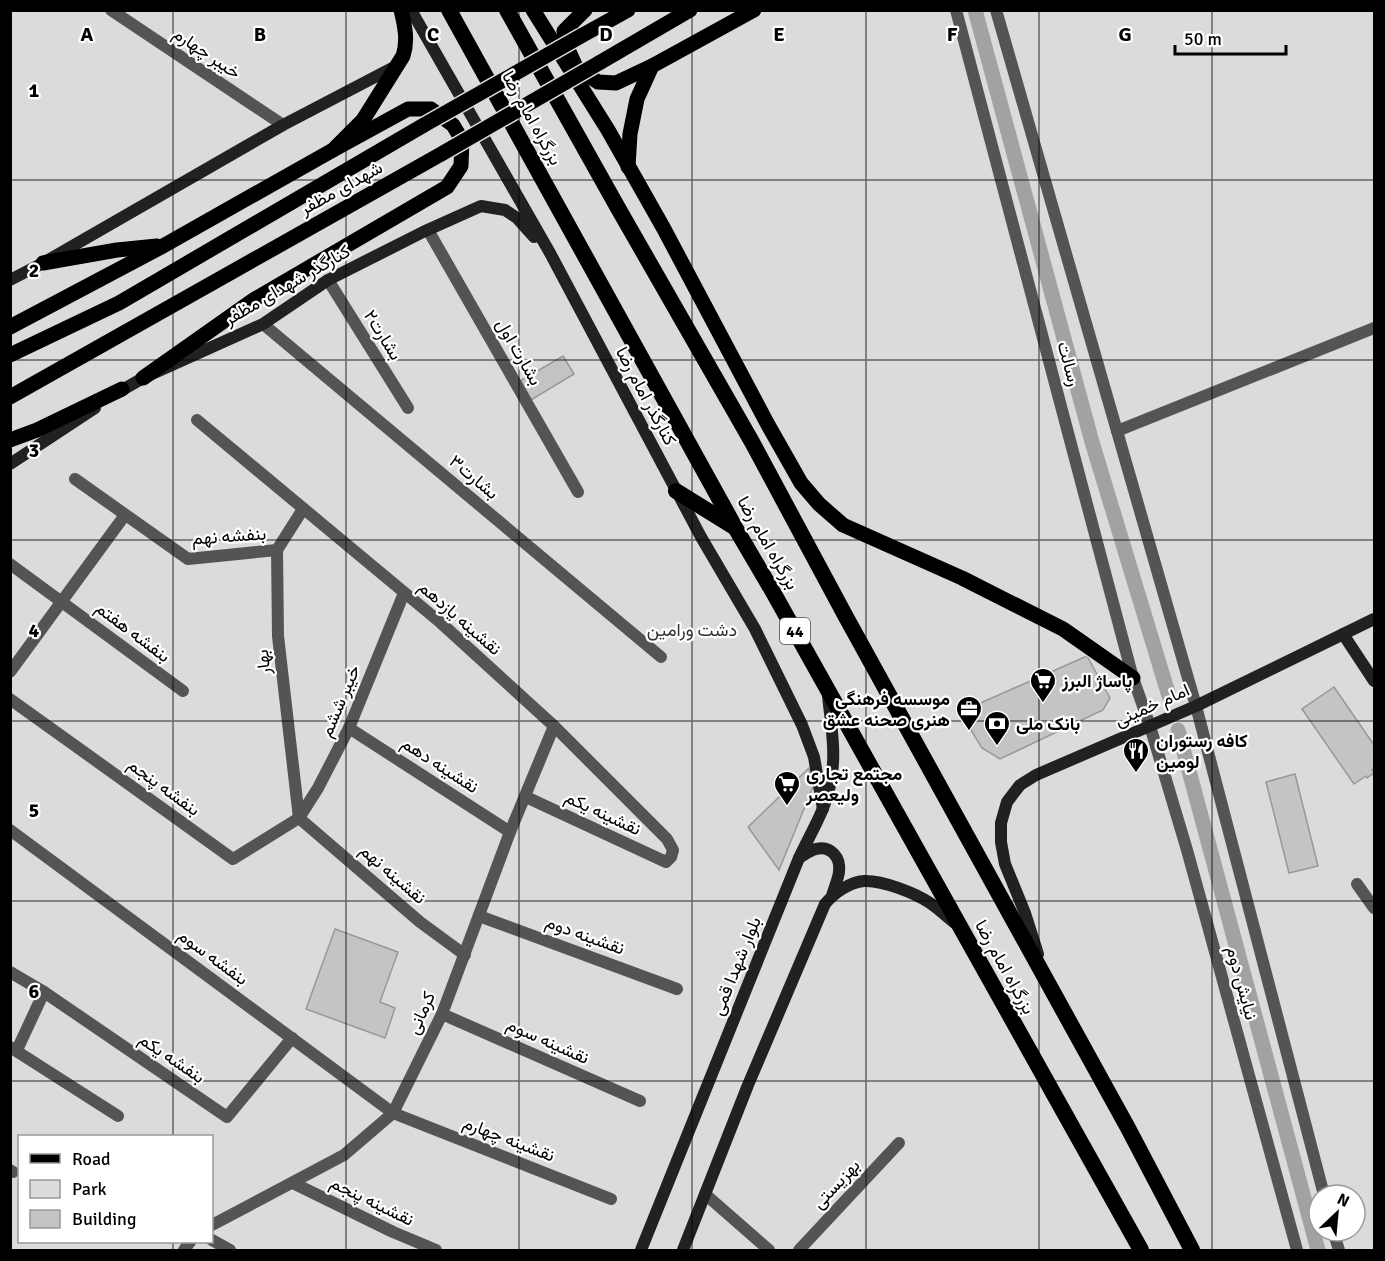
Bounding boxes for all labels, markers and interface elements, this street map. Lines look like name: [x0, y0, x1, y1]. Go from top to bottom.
scale bar: [1175, 18, 1286, 56]
text: A: [81, 22, 94, 47]
street label: خیبر چهارم: [168, 22, 245, 84]
text: B: [254, 22, 266, 47]
text: C: [427, 22, 439, 47]
text: D: [599, 22, 613, 47]
text: E: [773, 22, 785, 47]
text: F: [947, 22, 958, 47]
text: G: [1118, 22, 1132, 47]
text: 50 m: [1184, 28, 1222, 50]
street label: بزرگراه امام رضا: [496, 67, 567, 169]
text: 1: [29, 78, 40, 103]
street label: شهدای مظفر: [295, 156, 386, 220]
street label: کنارگذر شهدای مظفر: [219, 240, 354, 331]
text: 2: [29, 258, 39, 283]
street label: بشارت۲: [359, 306, 407, 364]
street label: بشارت اول: [491, 315, 547, 389]
street label: رسالت: [1052, 339, 1086, 389]
street label: کنارگذر امام رضا: [610, 343, 681, 450]
text: 3: [29, 438, 39, 463]
street label: بشارت۳: [445, 450, 503, 504]
street label: بزرگراه امام رضا: [732, 492, 804, 594]
street label: بنفشه نهم: [191, 522, 267, 551]
street label: نقشینه یازدهم: [413, 576, 506, 661]
street label: بنفشه هفتم: [91, 597, 175, 668]
text: 4: [29, 618, 40, 643]
road number: 44: [780, 618, 810, 644]
park label: دشت ورامین: [647, 619, 737, 641]
street label: بهار: [251, 648, 275, 677]
street label: خیبر ششم: [315, 661, 366, 741]
supermarket icon: پاساژ البرز: [1028, 666, 1058, 704]
place label: پاساژ البرز: [1061, 670, 1132, 693]
street label: امام خمینی: [1111, 679, 1193, 732]
place label: موسسه فرهنگی هنری صحنه عشق: [823, 688, 950, 731]
office icon: موسسه فرهنگی هنری صحنه عشق: [954, 694, 984, 732]
bank icon: بانک ملی: [982, 709, 1012, 747]
place label: بانک ملی: [1016, 713, 1080, 735]
place label: کافه رستوران لومین: [1156, 730, 1248, 773]
street label: نقشینه دهم: [397, 732, 483, 799]
restaurant icon: کافه رستوران لومین: [1121, 736, 1151, 774]
street label: بنفشه پنجم: [123, 753, 205, 821]
place label: مجتمع تجاری ولیعصر: [805, 763, 902, 806]
supermarket icon: مجتمع تجاری ولیعصر: [772, 769, 802, 807]
street label: نقشینه یکم: [561, 786, 645, 841]
text: 5: [29, 798, 39, 823]
street label: نقشینه نهم: [355, 839, 431, 910]
street label: نقشینه دوم: [542, 911, 628, 960]
street label: بلوار شهدا قمی: [706, 913, 766, 1019]
street label: بزرگراه امام رضا: [969, 916, 1040, 1018]
street label: بنفشه سوم: [173, 924, 253, 991]
street label: نیایش دوم: [1221, 944, 1262, 1023]
text: 6: [29, 979, 40, 1004]
street label: کرمانی: [402, 988, 440, 1038]
street label: نقشینه سوم: [503, 1013, 593, 1070]
street label: بنفشه یکم: [134, 1028, 209, 1089]
street label: نقشینه چهارم: [460, 1111, 558, 1167]
legend: [18, 1135, 213, 1243]
text: Road: [72, 1148, 111, 1170]
street label: بهزیستی: [807, 1154, 865, 1214]
street label: نقشینه پنجم: [326, 1171, 418, 1232]
text: Park: [72, 1178, 107, 1200]
north arrow: [1307, 1183, 1367, 1243]
text: N: [1334, 1189, 1353, 1212]
text: Building: [72, 1208, 136, 1230]

